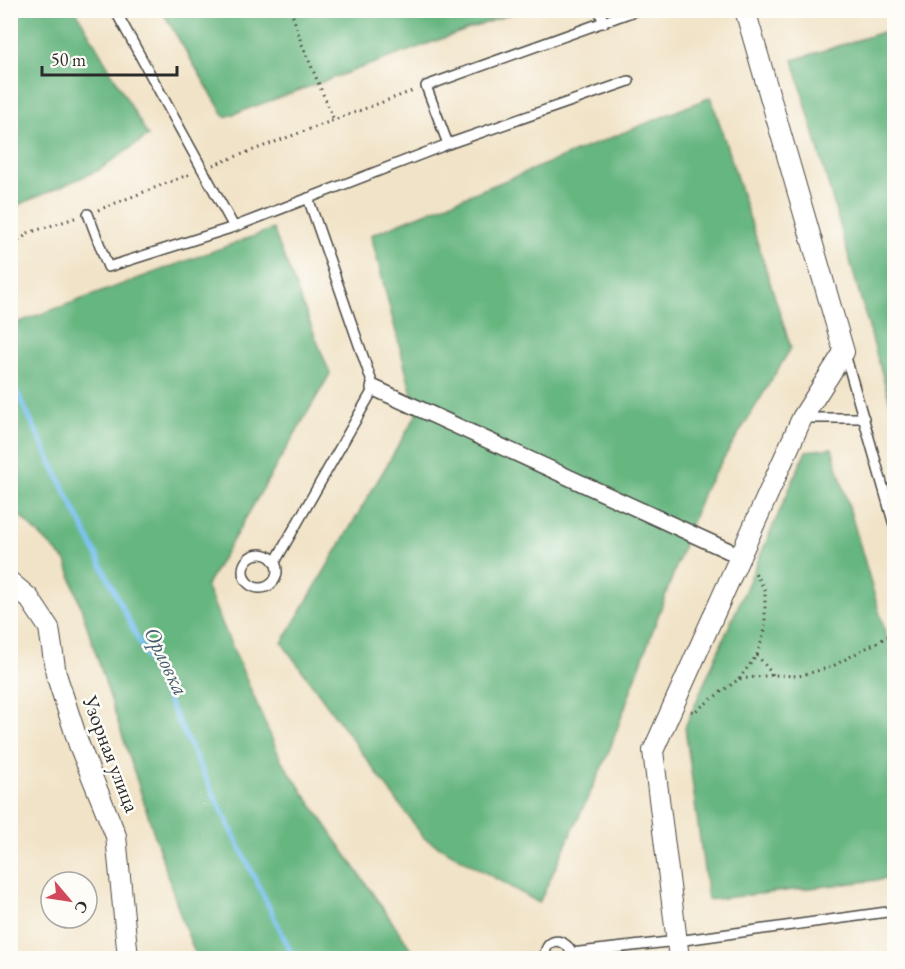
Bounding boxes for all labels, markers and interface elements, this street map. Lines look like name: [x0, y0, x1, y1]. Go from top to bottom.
scale bar: [42, 39, 177, 77]
text: 50 m: [51, 48, 86, 71]
water label: Орловка: [138, 622, 196, 700]
street label: Узорная улица: [77, 691, 146, 816]
north arrow: [39, 870, 99, 930]
text: С: [70, 897, 94, 917]

